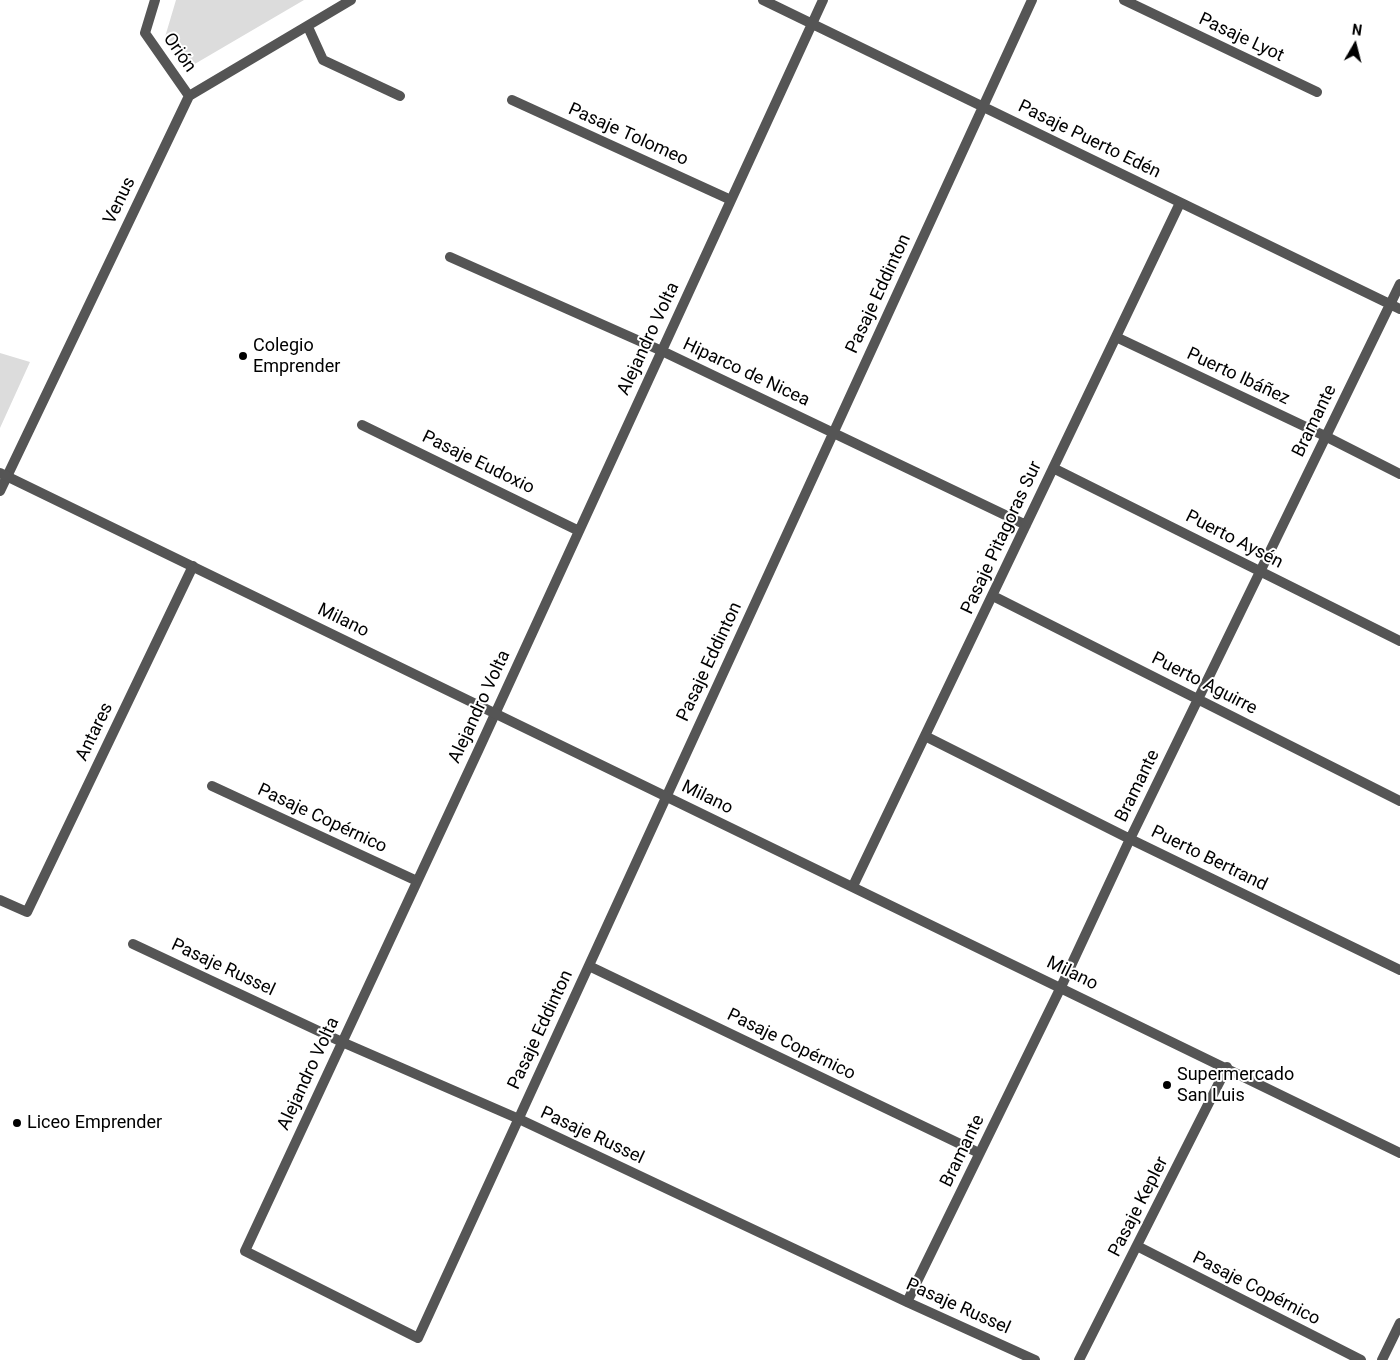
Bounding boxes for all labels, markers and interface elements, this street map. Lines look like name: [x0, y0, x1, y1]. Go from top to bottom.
street label: Pasaje Lyot: [1195, 9, 1287, 67]
north arrow: [1330, 20, 1380, 70]
text: N: [1351, 22, 1363, 39]
street label: Orión: [158, 29, 200, 77]
street label: Pasaje Puerto Edén: [1014, 96, 1164, 184]
street label: Pasaje Tolomeo: [565, 99, 691, 171]
street label: Venus: [99, 174, 141, 228]
street label: Pasaje Eddinton: [842, 231, 916, 357]
street label: Alejandro Volta: [613, 279, 685, 399]
street label: Hiparco de Nicea: [679, 334, 813, 412]
place label: Colegio Emprender: [253, 335, 340, 378]
street label: Puerto Ibáñez: [1183, 344, 1293, 410]
marker: Colegio Emprender: [237, 350, 249, 362]
street label: Bramante: [1288, 381, 1342, 461]
street label: Pasaje Eudoxio: [418, 426, 538, 500]
street label: Pasaje Pitagoras Sur: [957, 458, 1047, 618]
street label: Puerto Aysén: [1182, 506, 1286, 574]
street label: Milano: [314, 599, 372, 643]
street label: Pasaje Eddinton: [673, 599, 747, 725]
street label: Alejandro Volta: [444, 647, 516, 767]
street label: Puerto Aguirre: [1148, 648, 1260, 720]
street label: Antares: [72, 699, 118, 765]
street label: Bramante: [1111, 746, 1165, 826]
street label: Milano: [678, 776, 736, 820]
street label: Pasaje Copérnico: [254, 780, 390, 858]
street label: Puerto Bertrand: [1147, 822, 1271, 896]
street label: Pasaje Russel: [168, 935, 278, 1001]
street label: Milano: [1043, 952, 1101, 996]
street label: Pasaje Eddinton: [504, 967, 578, 1093]
street label: Pasaje Copérnico: [723, 1005, 859, 1085]
street label: Alejandro Volta: [273, 1014, 345, 1134]
place label: Supermercado San Luis: [1177, 1064, 1294, 1106]
marker: Supermercado San Luis: [1161, 1079, 1173, 1091]
street label: Pasaje Russel: [537, 1103, 647, 1169]
street label: Bramante: [936, 1111, 990, 1191]
place label: Liceo Emprender: [27, 1112, 162, 1134]
marker: Liceo Emprender: [11, 1117, 23, 1129]
street label: Pasaje Kepler: [1105, 1153, 1173, 1261]
street label: Pasaje Copérnico: [1189, 1248, 1323, 1330]
street label: Pasaje Russel: [902, 1274, 1014, 1340]

